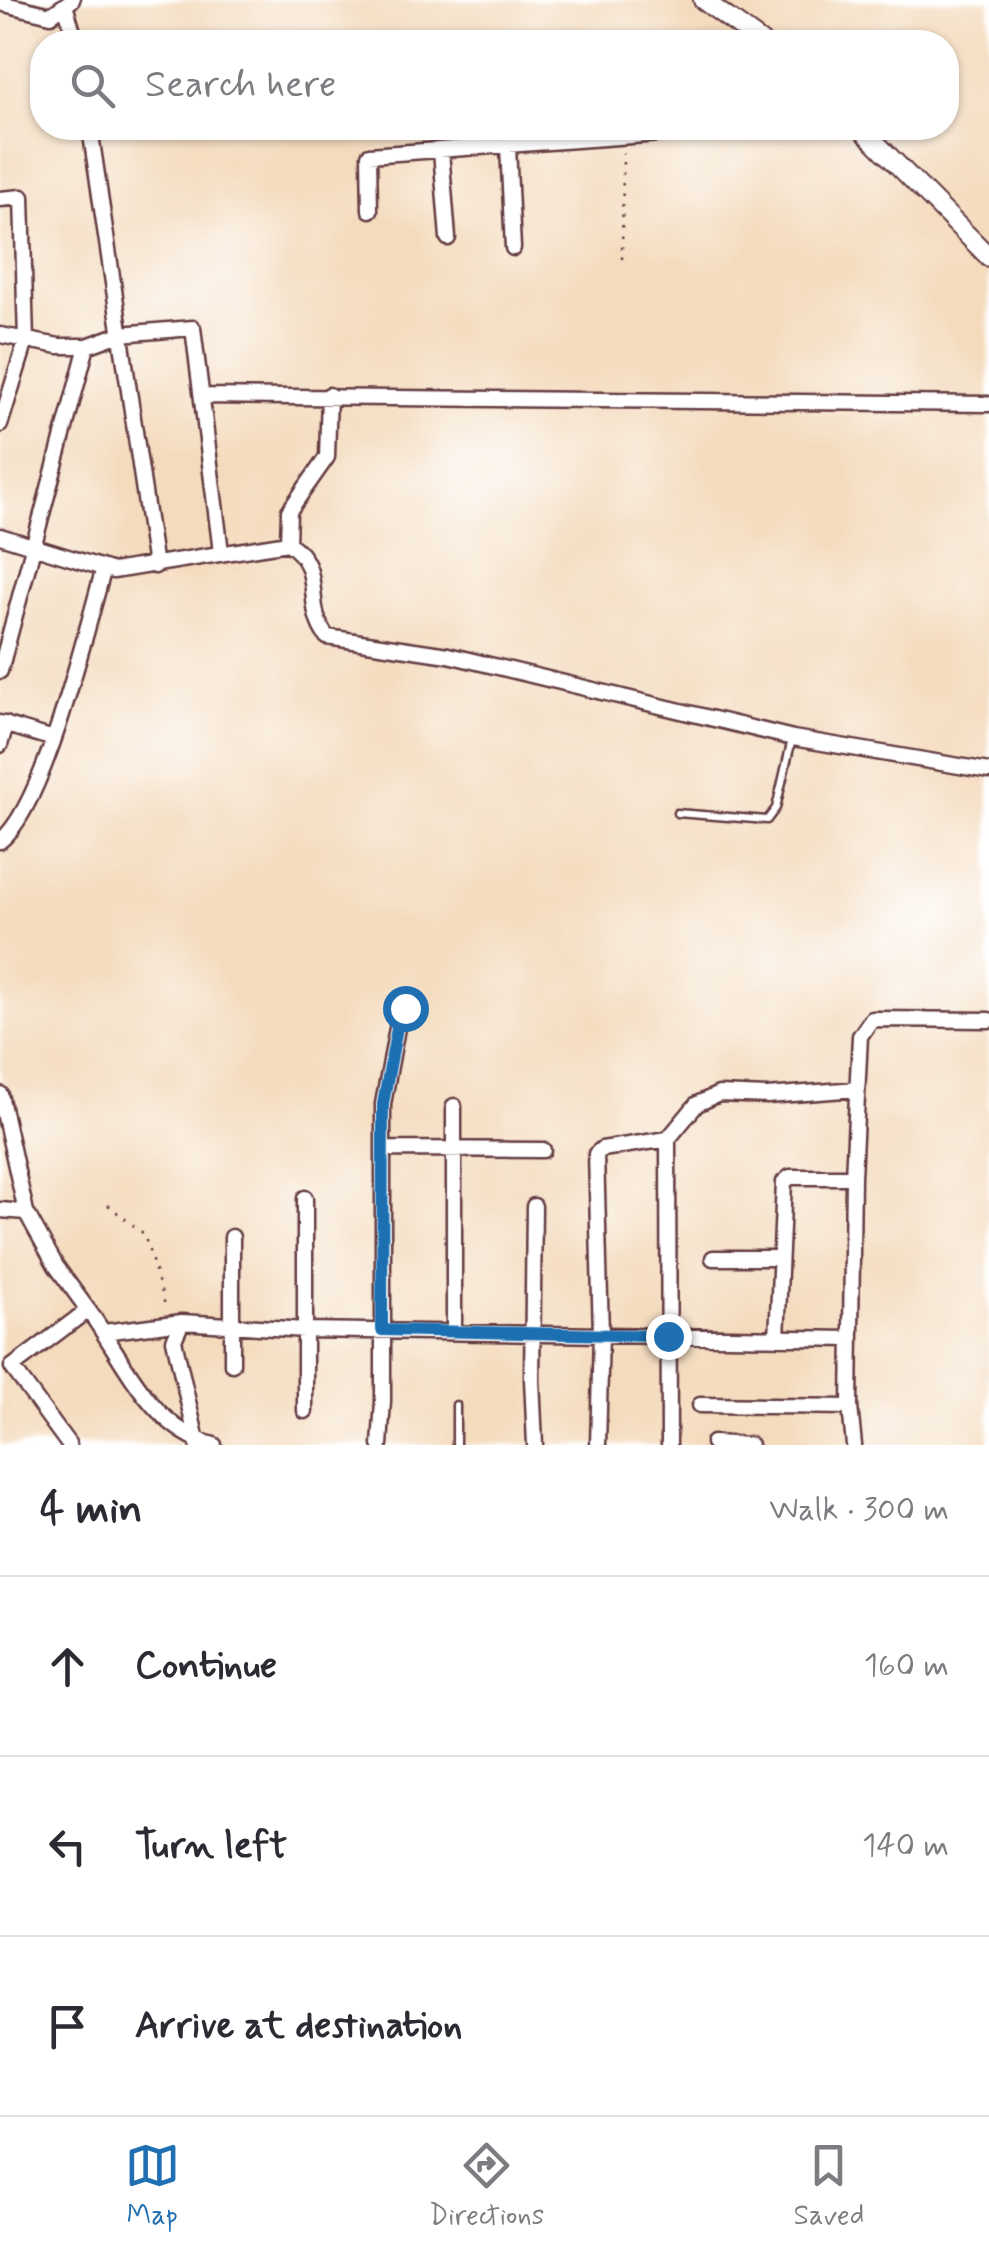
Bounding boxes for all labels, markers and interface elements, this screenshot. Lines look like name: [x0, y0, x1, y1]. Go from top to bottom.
search box: [30, 30, 959, 140]
icon: search: [65, 58, 120, 113]
text: Search here: [145, 61, 336, 110]
route start: [383, 986, 429, 1032]
route end: [646, 1314, 692, 1360]
text: 4 min: [40, 1483, 142, 1538]
text: Walk · 300 m: [769, 1489, 949, 1531]
icon: ahead: [40, 1639, 95, 1694]
text: Continue: [135, 1642, 277, 1691]
text: 160 m: [864, 1645, 949, 1687]
icon: left: [40, 1819, 95, 1874]
text: Turn left: [135, 1822, 287, 1871]
text: 140 m: [862, 1825, 949, 1867]
icon: arrive: [40, 1999, 95, 2054]
text: Arrive at destination: [135, 2002, 462, 2051]
tab: Map: [125, 2138, 180, 2235]
tab: Directions: [429, 2138, 544, 2235]
tab: Saved: [794, 2138, 864, 2235]

